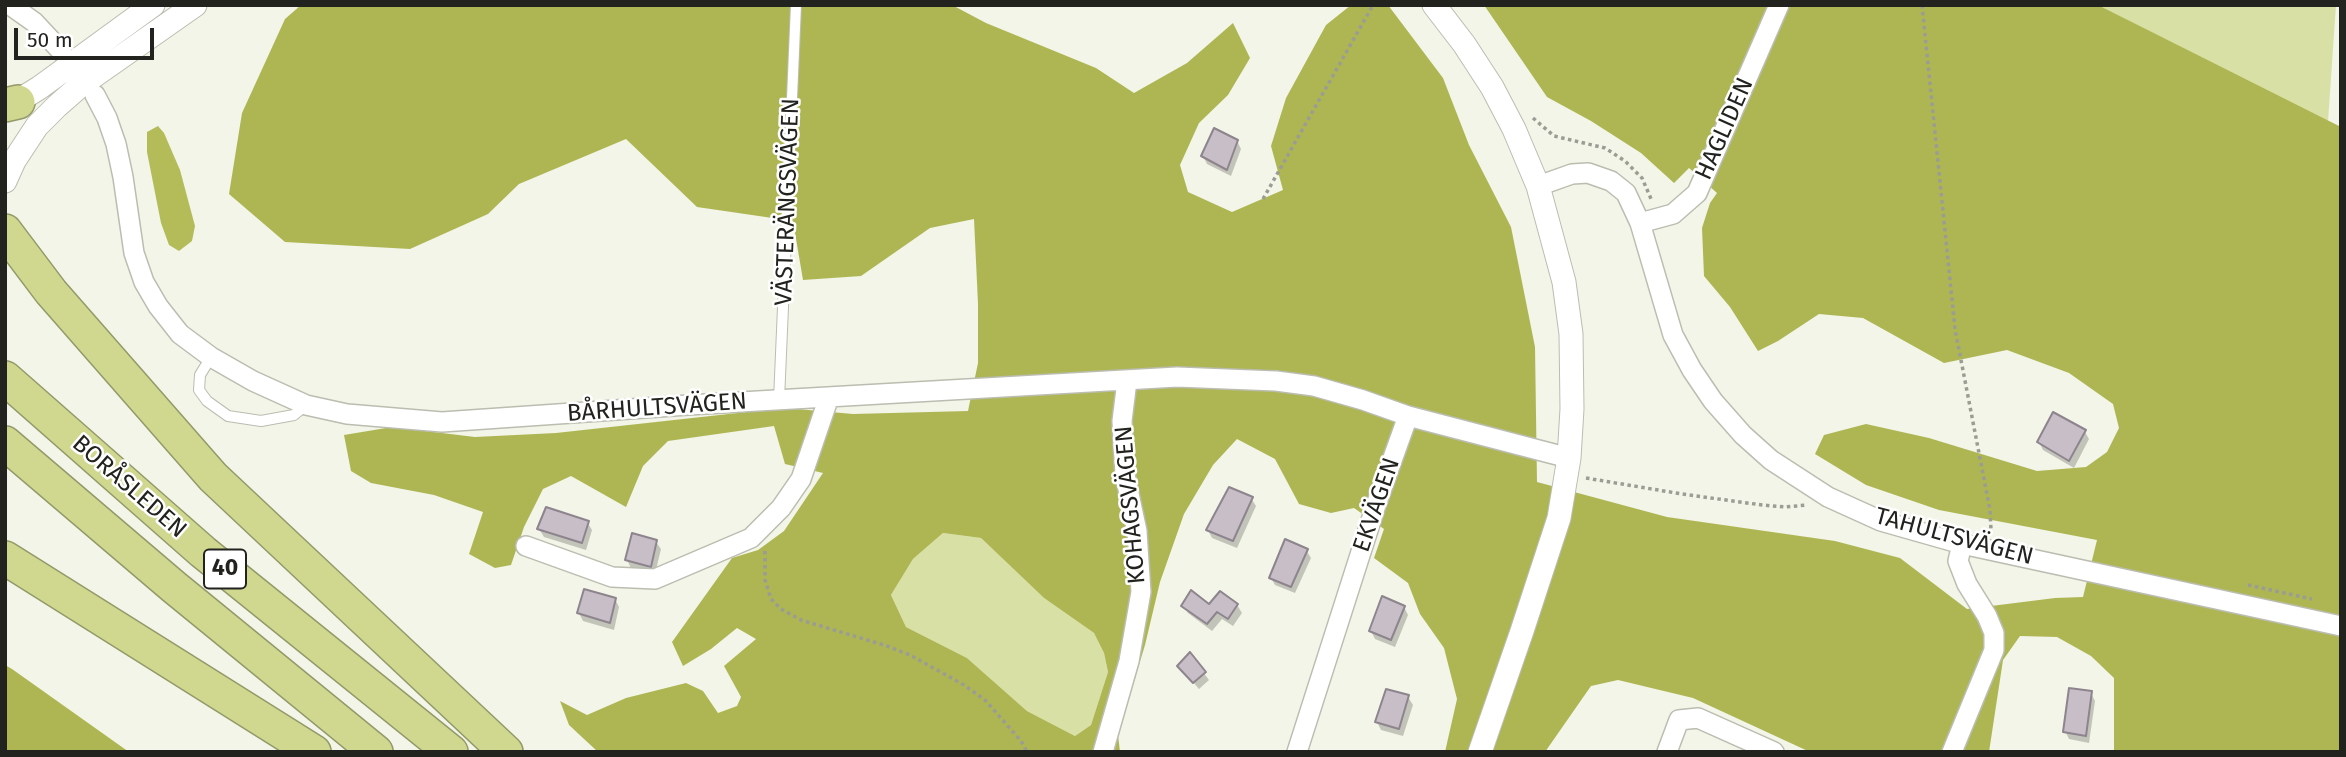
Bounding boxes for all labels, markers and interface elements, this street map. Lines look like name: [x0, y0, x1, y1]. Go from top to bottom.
scale bar: [18, 14, 158, 58]
text: 50 m: [27, 27, 73, 53]
street label: HAGLIDEN: [1690, 73, 1760, 185]
street label: VÄSTERÄNGSVÄGEN: [770, 98, 806, 306]
street label: BÅRHULTSVÄGEN: [566, 387, 748, 429]
street label: KOHAGSVÄGEN: [1110, 425, 1152, 585]
street label: BORÅSLEDEN: [66, 430, 192, 544]
street label: EKVÄGEN: [1347, 454, 1407, 556]
street label: TAHULTSVÄGEN: [1872, 502, 2036, 572]
road number: 40: [204, 550, 246, 589]

